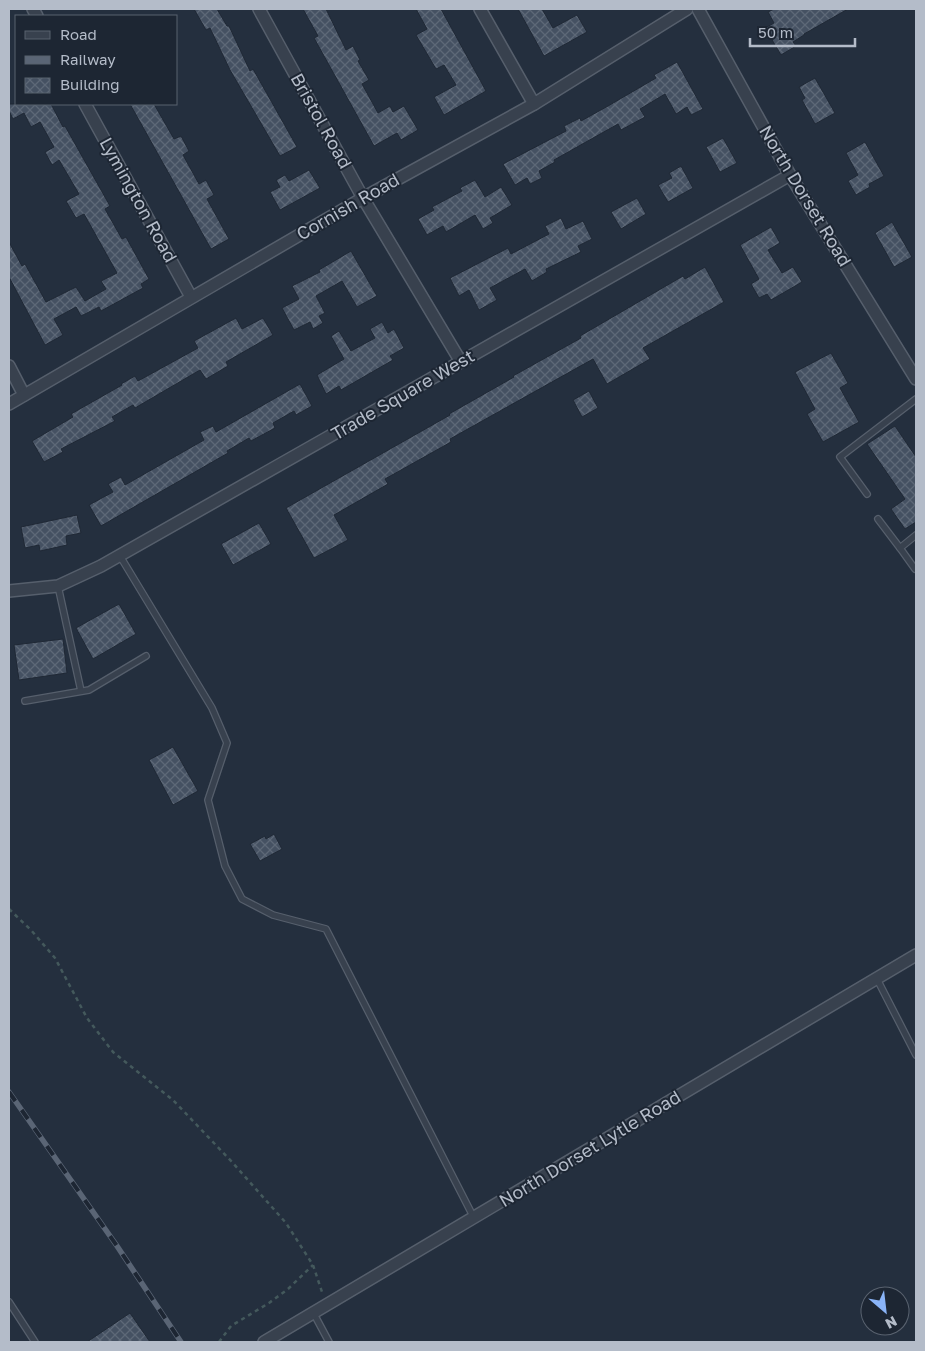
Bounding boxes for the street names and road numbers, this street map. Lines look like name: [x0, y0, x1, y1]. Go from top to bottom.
street label: Bristol Road: [287, 69, 357, 172]
street label: North Dorset Road: [755, 121, 857, 270]
street label: Lymington Road: [95, 133, 182, 266]
street label: Cornish Road: [292, 168, 403, 244]
street label: Trade Square West: [327, 344, 478, 444]
street label: North Dorset Lytle Road: [495, 1085, 684, 1211]

